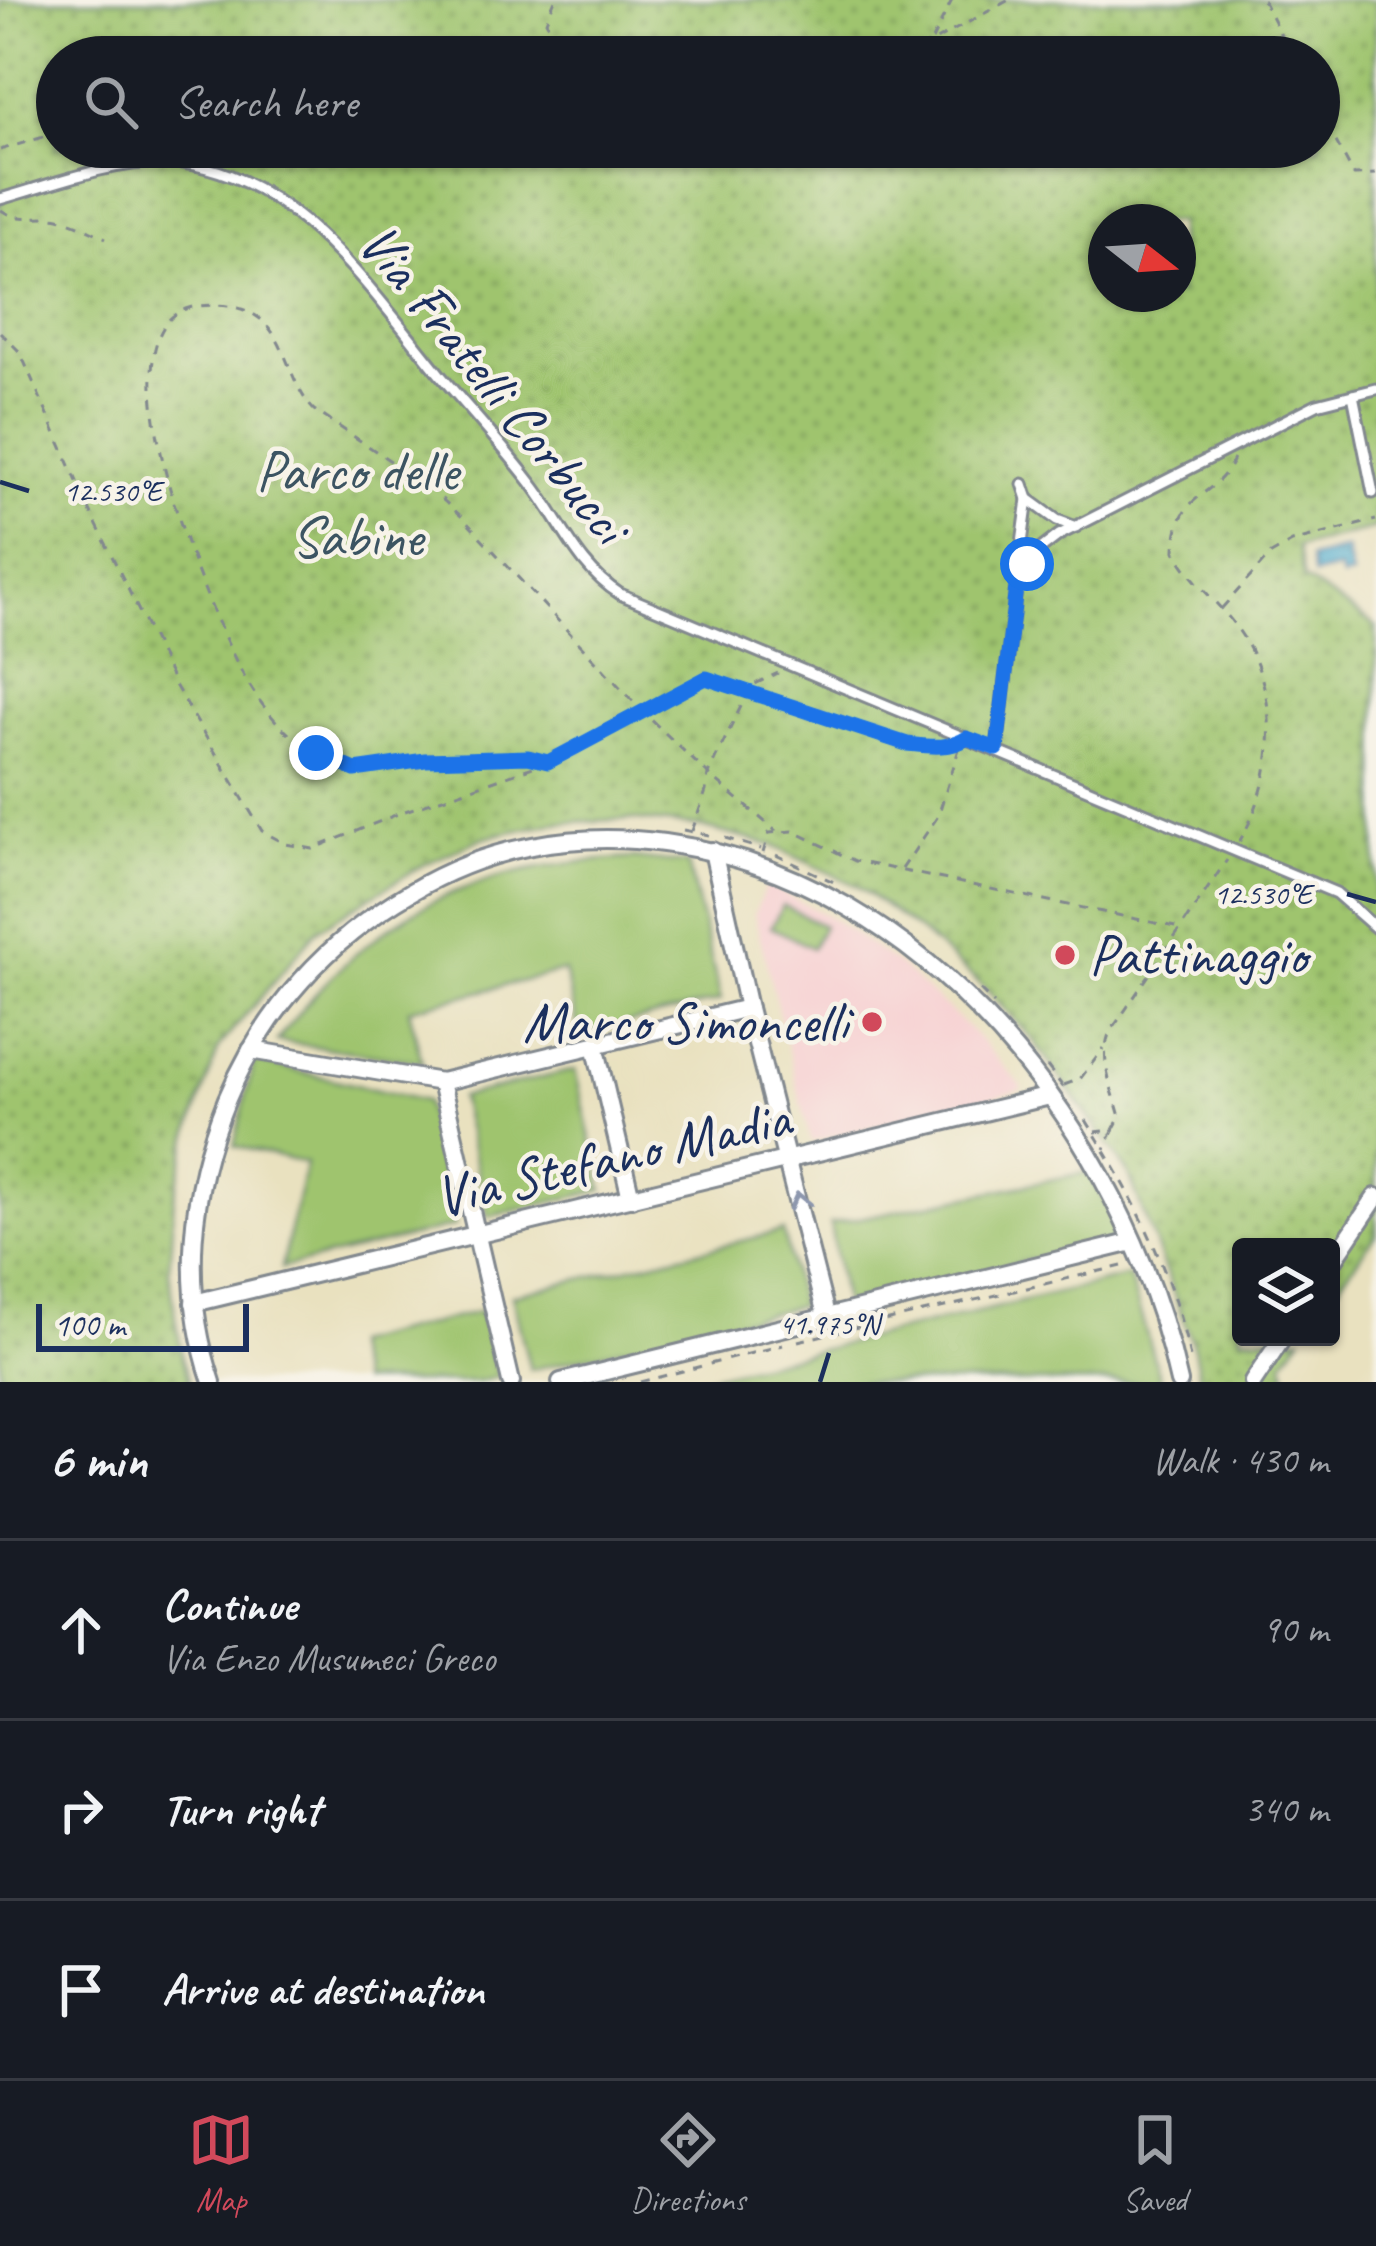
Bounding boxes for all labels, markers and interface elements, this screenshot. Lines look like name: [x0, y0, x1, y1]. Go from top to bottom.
search box: [36, 36, 1340, 168]
icon: search: [78, 69, 144, 135]
text: Search here: [174, 74, 357, 131]
north arrow: [1088, 204, 1196, 312]
street label: Via Fratelli Corbucci: [343, 209, 649, 562]
park label: Parco delle Sabine: [256, 435, 462, 573]
text: 12.530°E: [64, 472, 166, 510]
route start: [1000, 537, 1054, 591]
route end: [289, 726, 343, 780]
text: 12.530°E: [1214, 875, 1316, 913]
place label: Pattinaggio: [1089, 919, 1313, 991]
marker: Pattinaggio: [1052, 942, 1078, 968]
place label: Marco Simoncelli: [523, 986, 855, 1058]
marker: Marco Simoncelli: [859, 1009, 885, 1035]
street label: Via Stefano Madia: [428, 1081, 799, 1233]
one-way arrow: [788, 1191, 813, 1211]
map controls: [1232, 1238, 1340, 1346]
button: layers: [1232, 1238, 1340, 1346]
scale bar: [36, 1298, 249, 1351]
text: 100 m: [54, 1304, 125, 1346]
text: 41.975°N: [779, 1305, 884, 1343]
text: 6 min: [48, 1428, 147, 1492]
text: Walk · 430 m: [1152, 1436, 1328, 1485]
text: Continue: [162, 1577, 296, 1634]
icon: ahead: [48, 1597, 114, 1663]
text: 90 m: [1262, 1605, 1328, 1654]
text: Via Enzo Musumeci Greco: [162, 1634, 495, 1683]
icon: right: [48, 1777, 114, 1843]
text: Turn right: [162, 1781, 320, 1838]
text: 340 m: [1244, 1785, 1328, 1834]
icon: arrive: [48, 1957, 114, 2023]
text: Arrive at destination: [162, 1961, 484, 2018]
tab: Map: [188, 2107, 254, 2221]
tab: Directions: [631, 2107, 745, 2221]
tab: Saved: [1122, 2107, 1188, 2221]

